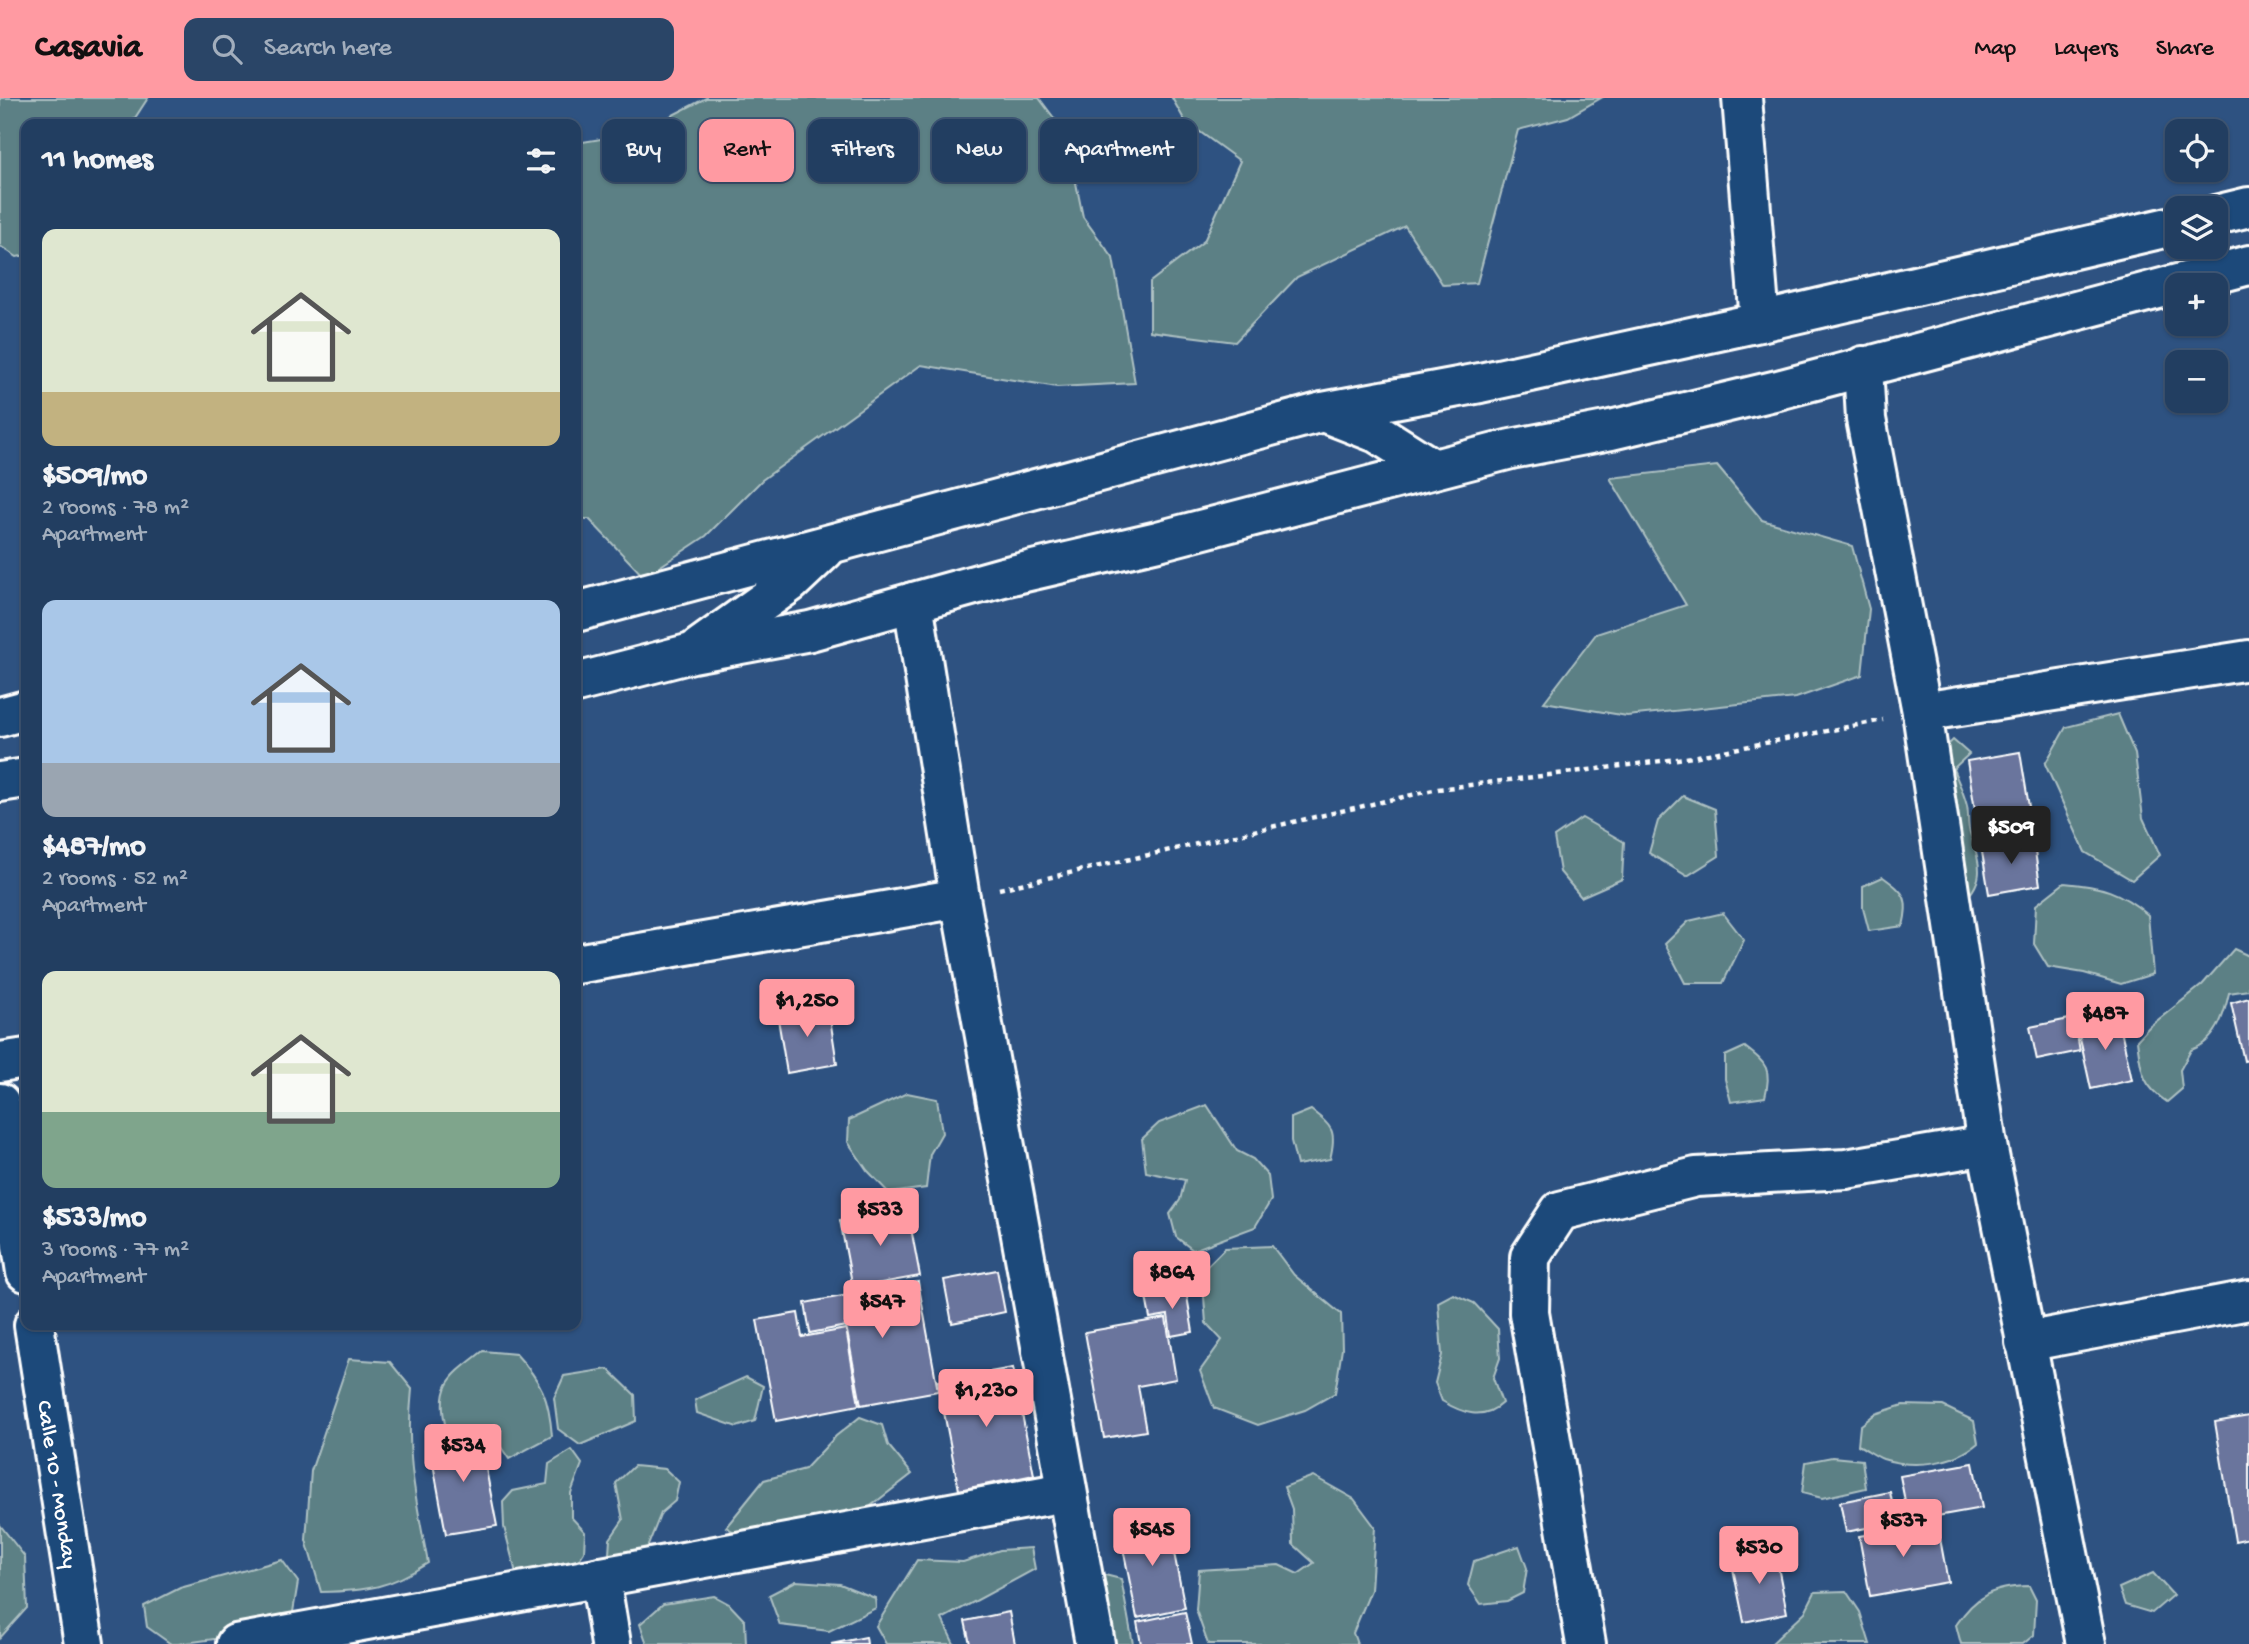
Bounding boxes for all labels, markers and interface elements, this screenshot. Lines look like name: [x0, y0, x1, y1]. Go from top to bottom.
search box: [184, 18, 674, 81]
text: Casavia: [35, 30, 142, 68]
icon: search: [208, 30, 246, 68]
text: Search here: [264, 34, 392, 65]
text: Map: [1974, 35, 2016, 64]
text: Layers: [2054, 35, 2118, 64]
text: Share: [2156, 35, 2214, 64]
chip: Buy: [602, 119, 685, 182]
chip: Rent: [699, 119, 794, 182]
chip: Filters: [808, 119, 918, 182]
chip: New: [932, 119, 1026, 182]
chip: Apartment: [1040, 119, 1197, 182]
map controls: [2165, 119, 2228, 413]
button: locate: [2165, 119, 2228, 182]
icon: filters: [522, 142, 560, 180]
text: 11 homes: [42, 144, 153, 179]
button: layers: [2165, 196, 2228, 259]
button: +: [2165, 273, 2228, 336]
icon: home: [238, 274, 364, 400]
button: −: [2165, 350, 2228, 413]
text: $509/mo: [42, 460, 147, 495]
text: 2 rooms · 78 m²: [42, 495, 189, 522]
text: Apartment: [42, 522, 146, 549]
icon: home: [238, 645, 364, 771]
pin: $509: [1970, 806, 2052, 866]
text: $509: [1987, 815, 2035, 842]
text: $487/mo: [42, 831, 146, 866]
text: 2 rooms · 52 m²: [42, 866, 188, 893]
text: Apartment: [42, 893, 146, 920]
pin: $1,250: [750, 979, 864, 1039]
text: $1,250: [775, 988, 839, 1015]
pin: $487: [2064, 992, 2146, 1052]
text: $487: [2082, 1001, 2128, 1028]
icon: home: [238, 1016, 364, 1142]
pin: $533: [839, 1188, 921, 1248]
text: $533: [857, 1197, 903, 1224]
text: $533/mo: [42, 1202, 146, 1237]
text: 3 rooms · 77 m²: [42, 1237, 189, 1264]
pin: $864: [1131, 1252, 1213, 1311]
text: $864: [1149, 1260, 1195, 1287]
text: Apartment: [42, 1264, 146, 1291]
pin: $547: [841, 1280, 923, 1340]
text: $547: [859, 1289, 905, 1316]
pin: $1,230: [929, 1370, 1043, 1429]
text: $1,230: [954, 1378, 1018, 1405]
street label: Calle 10 - Monday: [29, 1399, 82, 1571]
pin: $534: [422, 1424, 504, 1484]
text: $534: [440, 1433, 486, 1460]
pin: $537: [1862, 1500, 1944, 1559]
pin: $545: [1111, 1508, 1193, 1568]
text: $537: [1880, 1508, 1926, 1535]
text: $545: [1129, 1517, 1175, 1544]
pin: $530: [1718, 1526, 1800, 1586]
text: $530: [1735, 1535, 1783, 1562]

